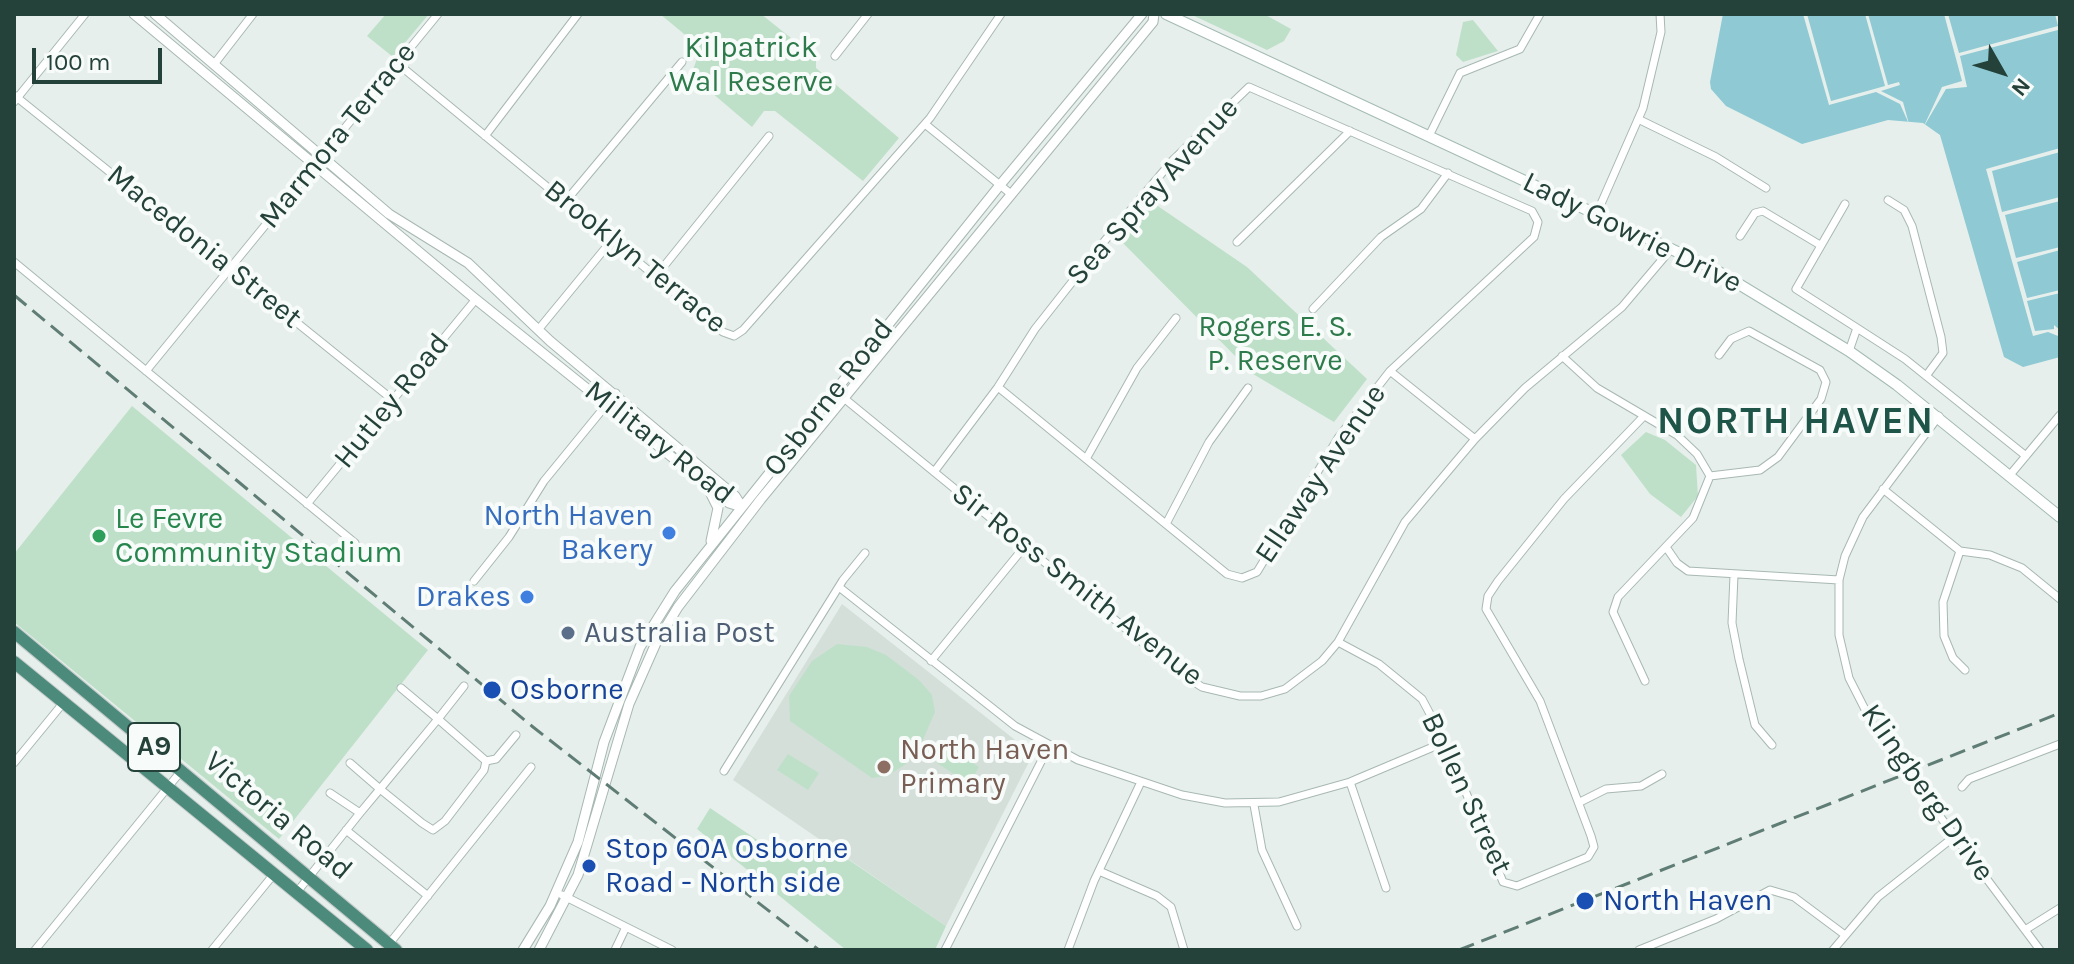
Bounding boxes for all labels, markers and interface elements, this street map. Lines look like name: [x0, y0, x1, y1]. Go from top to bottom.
park label: Kilpatrick Wal Reserve: [669, 30, 833, 100]
scale bar: [36, 32, 166, 82]
north arrow: [1962, 32, 2042, 112]
street label: Marmora Terrace: [252, 36, 424, 236]
text: 100 m: [46, 48, 111, 76]
text: N: [2006, 73, 2036, 101]
street label: Sea Spray Avenue: [1059, 91, 1247, 293]
street label: Macedonia Street: [99, 157, 309, 337]
street label: Lady Gowrie Drive: [1517, 164, 1747, 302]
street label: Brooklyn Terrace: [537, 173, 733, 341]
park label: Rogers E. S. P. Reserve: [1198, 309, 1352, 380]
street label: Osborne Road: [756, 312, 902, 484]
street label: Hutley Road: [327, 326, 457, 476]
street label: Military Road: [577, 373, 741, 513]
street label: Ellaway Avenue: [1248, 378, 1394, 570]
district label: NORTH HAVEN: [1657, 399, 1935, 445]
street label: Sir Ross Smith Avenue: [944, 476, 1210, 694]
place label: North Haven Bakery: [484, 498, 653, 568]
place label: Le Fevre Community Stadium: [115, 501, 402, 572]
marker: North Haven Bakery: [660, 524, 678, 542]
marker: Le Fevre Community Stadium: [90, 527, 108, 545]
place label: Drakes: [416, 579, 511, 615]
marker: Drakes: [518, 588, 536, 606]
place label: Australia Post: [584, 615, 775, 651]
marker: Australia Post: [559, 624, 577, 642]
place label: Osborne: [510, 672, 624, 708]
marker: Osborne: [481, 679, 503, 701]
street label: Klingberg Drive: [1853, 697, 2001, 889]
street label: Bollen Street: [1413, 707, 1519, 881]
road number: A9: [128, 723, 180, 771]
place label: North Haven Primary: [900, 732, 1069, 802]
street label: Victoria Road: [197, 744, 359, 888]
marker: North Haven Primary: [875, 758, 893, 776]
place label: Stop 60A Osborne Road - North side: [605, 831, 848, 902]
marker: Stop 60A Osborne Road - North side: [580, 857, 598, 875]
place label: North Haven: [1603, 883, 1772, 919]
marker: North Haven: [1574, 890, 1596, 912]

